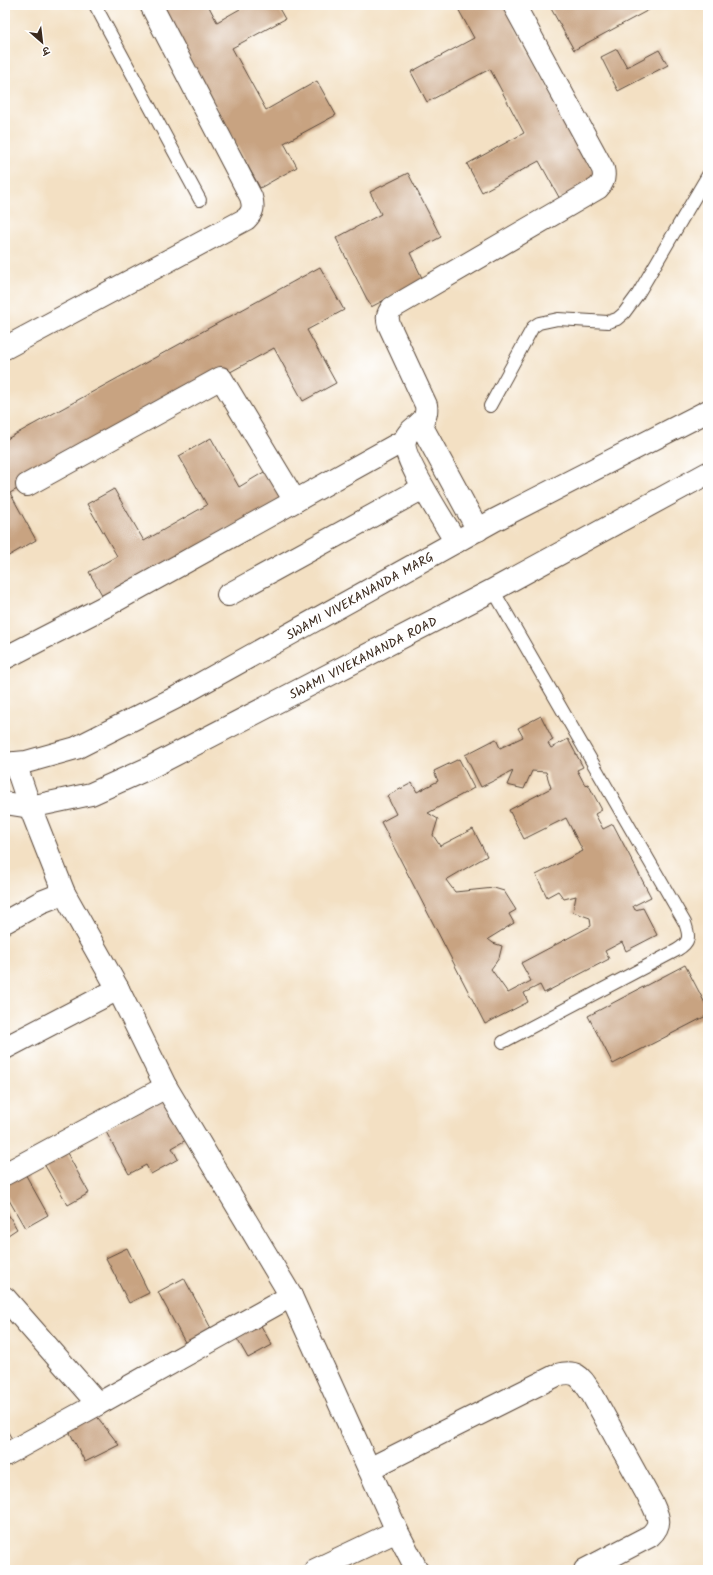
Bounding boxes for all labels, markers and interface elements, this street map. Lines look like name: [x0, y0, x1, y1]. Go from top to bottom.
north arrow: [22, 22, 62, 62]
text: उ: [37, 40, 53, 60]
street label: SWAMI VIVEKANANDA MARG: [282, 547, 438, 646]
street label: SWAMI VIVEKANANDA ROAD: [286, 612, 441, 706]

